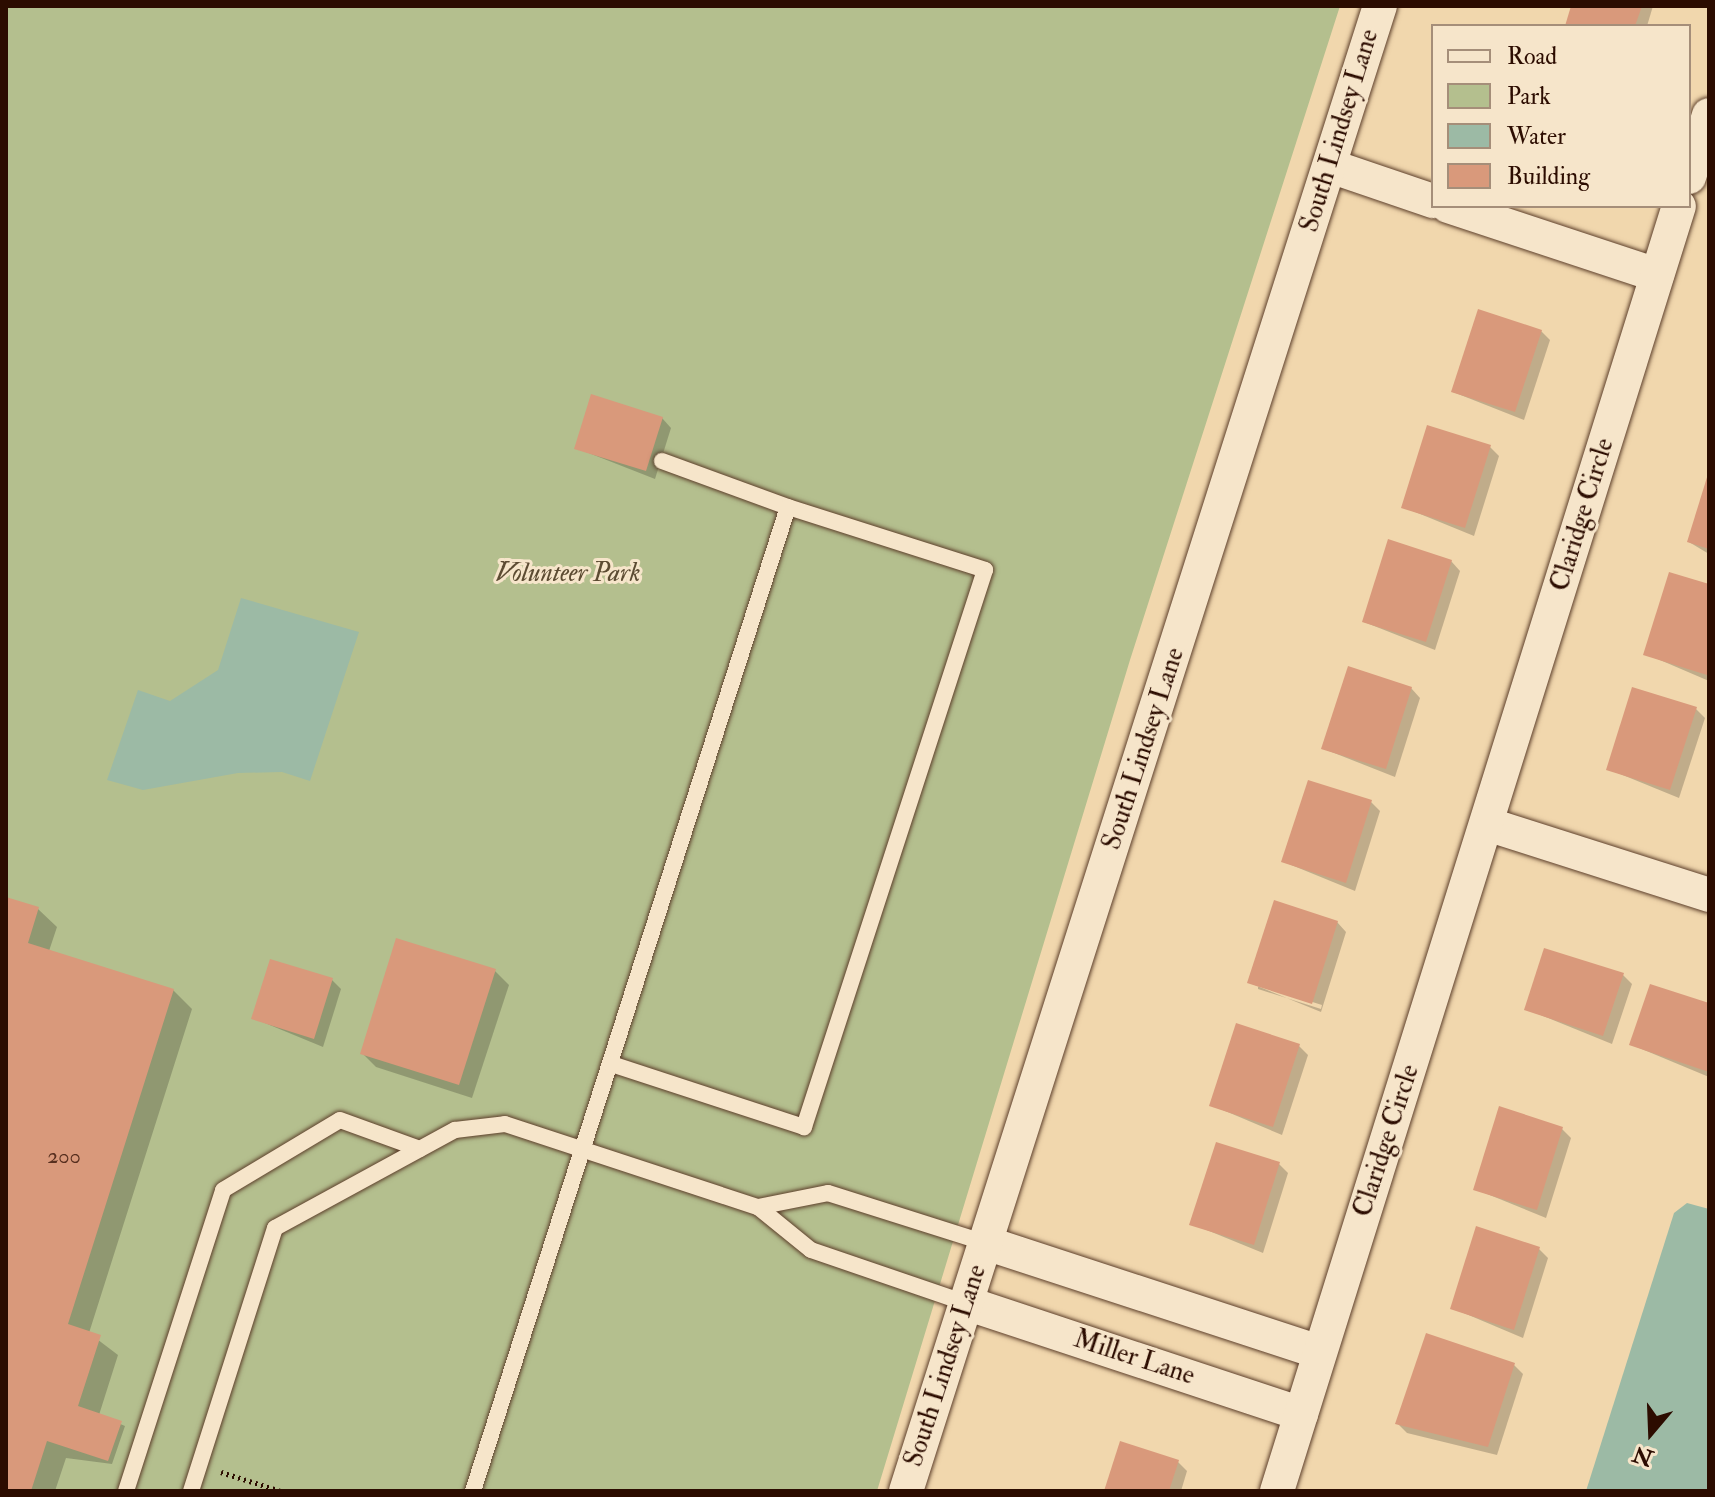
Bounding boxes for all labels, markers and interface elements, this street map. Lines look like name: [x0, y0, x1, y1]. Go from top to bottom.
legend: [1431, 24, 1691, 208]
street label: South Lindsey Lane: [1294, 26, 1386, 236]
text: Road: [1507, 41, 1557, 72]
text: Park: [1507, 81, 1551, 112]
text: Water: [1507, 121, 1566, 152]
text: Building: [1507, 161, 1590, 192]
street label: Claridge Circle: [1545, 435, 1621, 595]
park label: Volunteer Park: [496, 558, 640, 590]
street label: South Lindsey Lane: [1097, 644, 1191, 854]
street label: Claridge Circle: [1348, 1061, 1426, 1221]
house number: 200: [47, 1144, 81, 1170]
street label: South Lindsey Lane: [899, 1261, 993, 1471]
street label: Miller Lane: [1070, 1324, 1198, 1392]
north arrow: [1611, 1393, 1691, 1473]
text: N: [1629, 1439, 1657, 1472]

